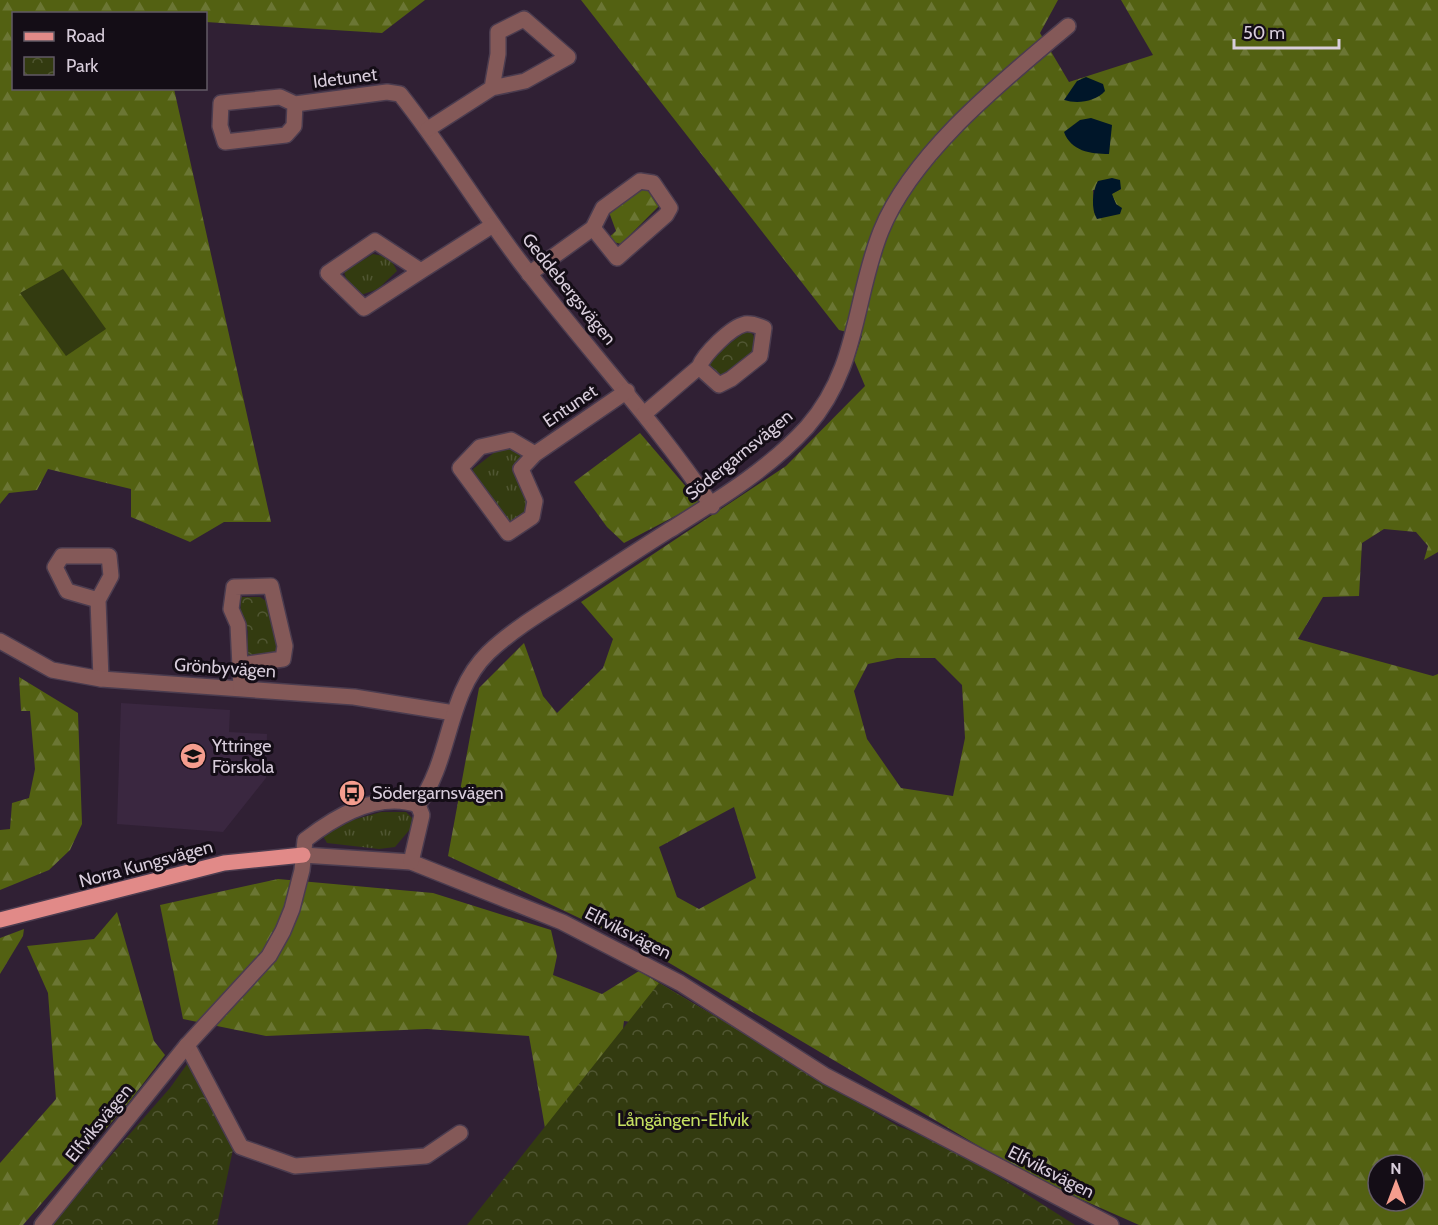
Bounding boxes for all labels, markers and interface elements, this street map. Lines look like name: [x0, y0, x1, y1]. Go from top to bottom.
legend: [12, 12, 207, 90]
scale bar: [1234, 12, 1339, 50]
text: 50 m: [1243, 22, 1285, 44]
text: Road: [66, 25, 105, 47]
text: Park: [66, 55, 99, 77]
street label: Idetunet: [312, 63, 378, 93]
street label: Geddebergsvägen: [517, 229, 621, 349]
street label: Entunet: [539, 380, 601, 432]
street label: Södergarnsvägen: [681, 405, 797, 505]
street label: Grönbyvägen: [173, 653, 277, 683]
place label: Yttringe Förskola: [211, 735, 274, 778]
school or university icon: Yttringe Förskola: [178, 741, 208, 771]
bus stop icon: Södergarnsvägen: [337, 778, 367, 808]
place label: Södergarnsvägen: [372, 782, 504, 804]
street label: Norra Kungsvägen: [77, 836, 215, 892]
street label: Elfviksvägen: [581, 902, 675, 964]
street label: Elfviksvägen: [61, 1080, 137, 1166]
park label: Långängen-Elfvik: [617, 1109, 750, 1131]
street label: Elfviksvägen: [1004, 1141, 1098, 1203]
north arrow: [1366, 1153, 1426, 1213]
text: N: [1390, 1159, 1402, 1178]

